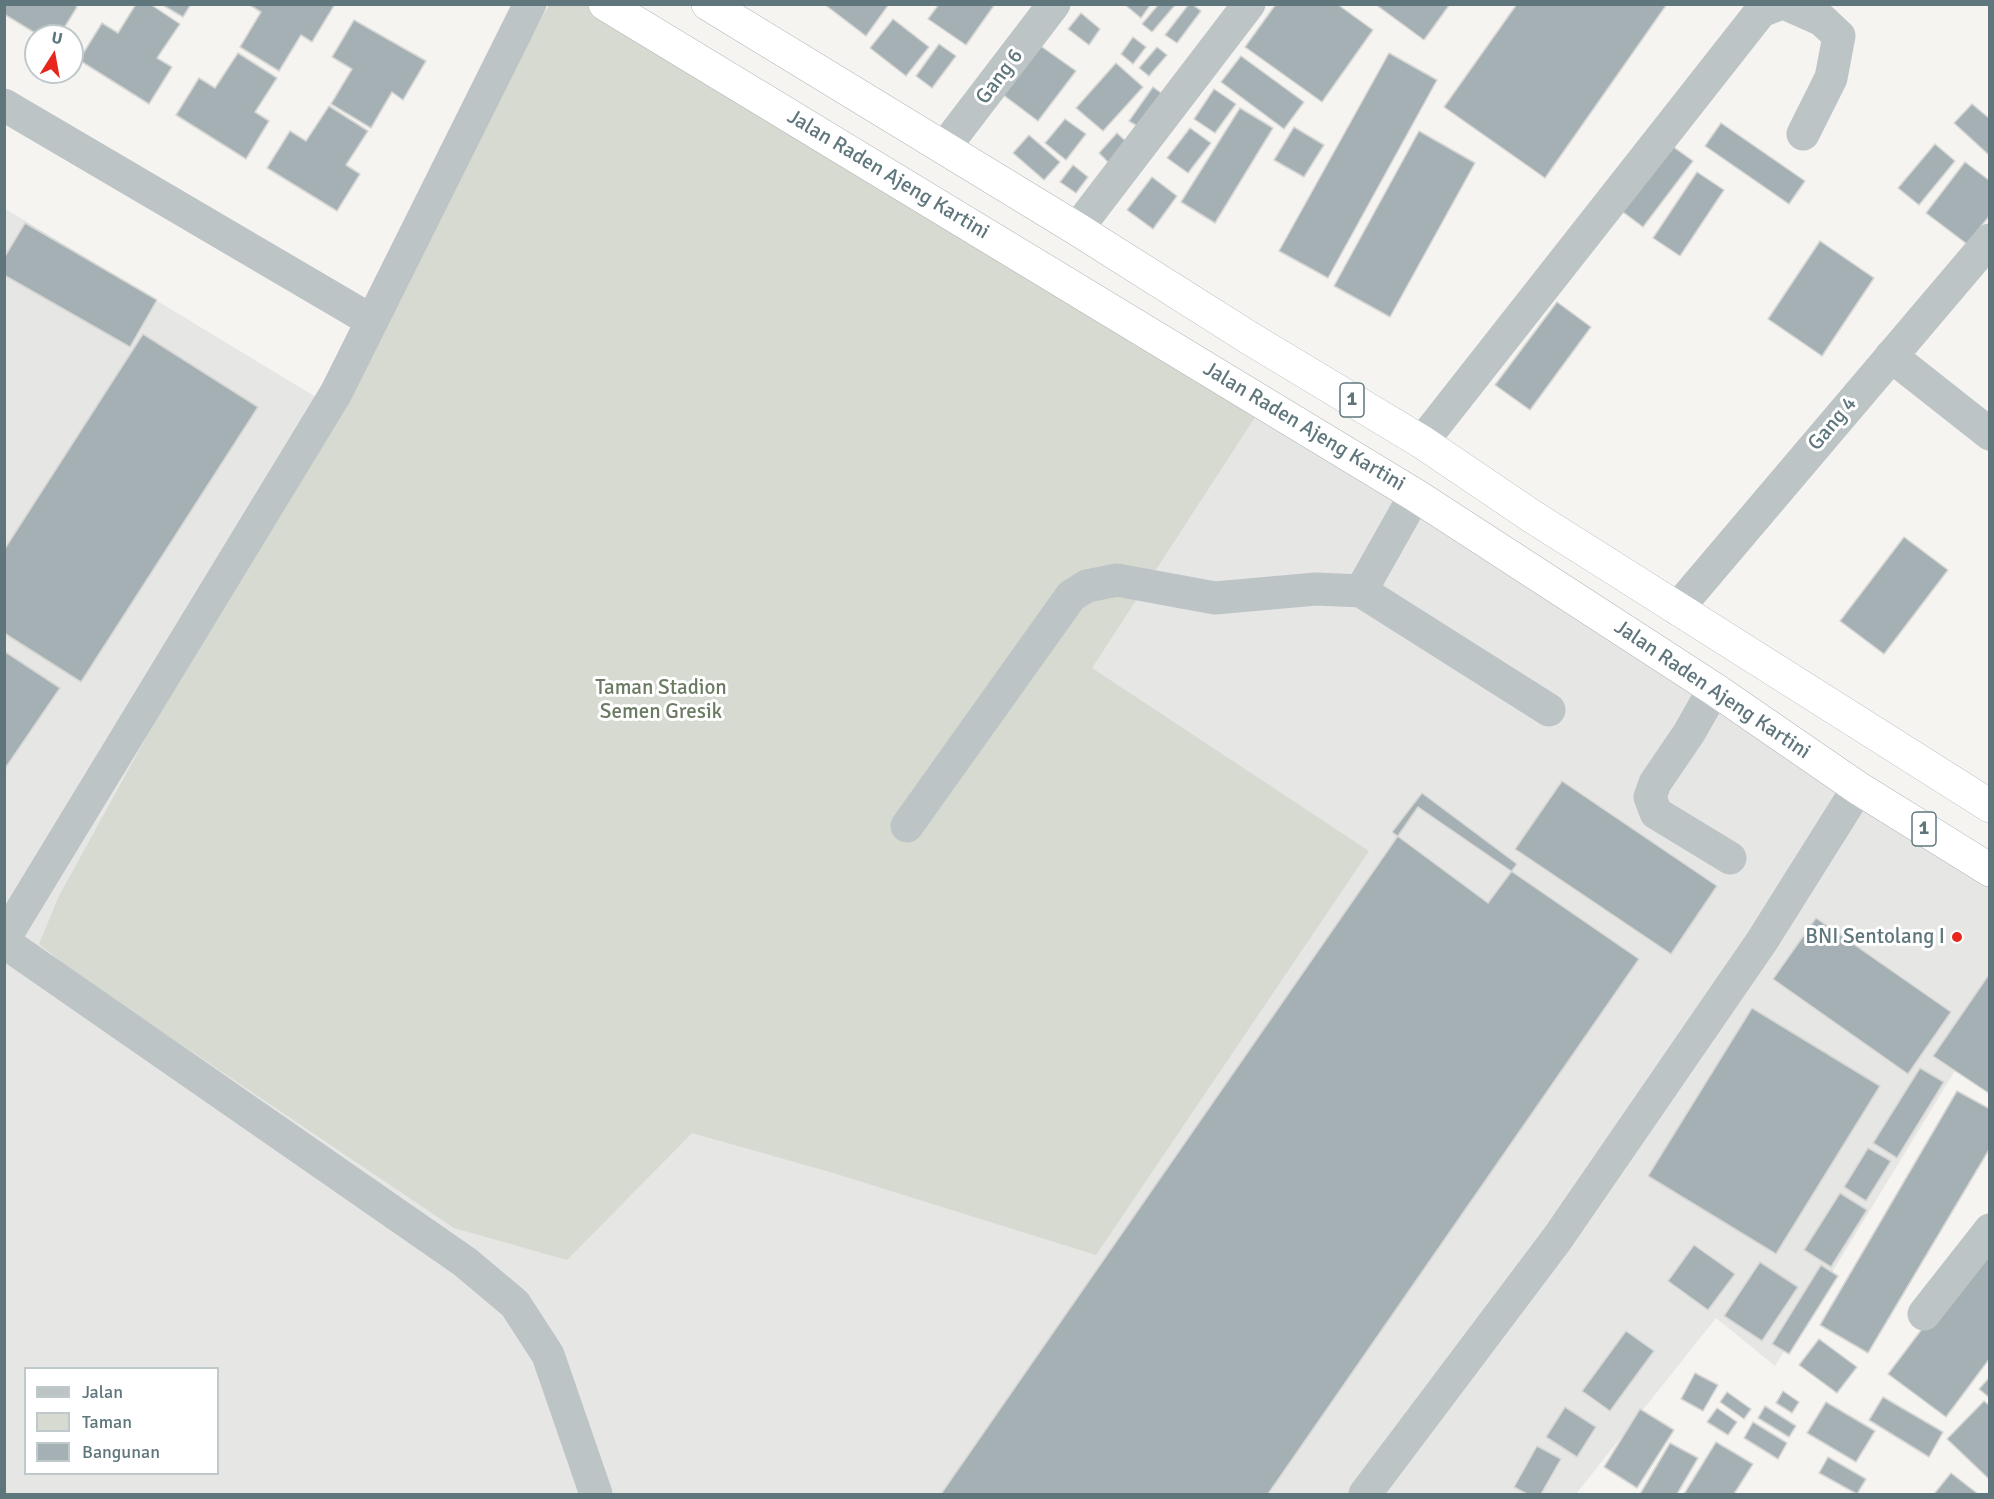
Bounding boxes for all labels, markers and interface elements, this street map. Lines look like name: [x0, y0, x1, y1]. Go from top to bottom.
north arrow: [24, 24, 84, 84]
text: U: [50, 27, 64, 49]
street label: Gang 6: [971, 44, 1029, 110]
street label: Jalan Raden Ajeng Kartini: [782, 105, 994, 245]
street label: Jalan Raden Ajeng Kartini: [1198, 357, 1410, 497]
road number: 1: [1340, 383, 1364, 417]
street label: Gang 4: [1803, 392, 1863, 456]
street label: Jalan Raden Ajeng Kartini: [1609, 615, 1815, 765]
park label: Taman Stadion Semen Gresik: [595, 675, 727, 725]
road number: 1: [1912, 812, 1936, 846]
place label: BNI Sentolang I: [1805, 924, 1945, 950]
marker: BNI Sentolang I: [1950, 930, 1964, 944]
legend: [24, 1367, 219, 1475]
text: Jalan: [82, 1381, 123, 1403]
text: Taman: [82, 1411, 132, 1433]
text: Bangunan: [82, 1441, 160, 1463]

